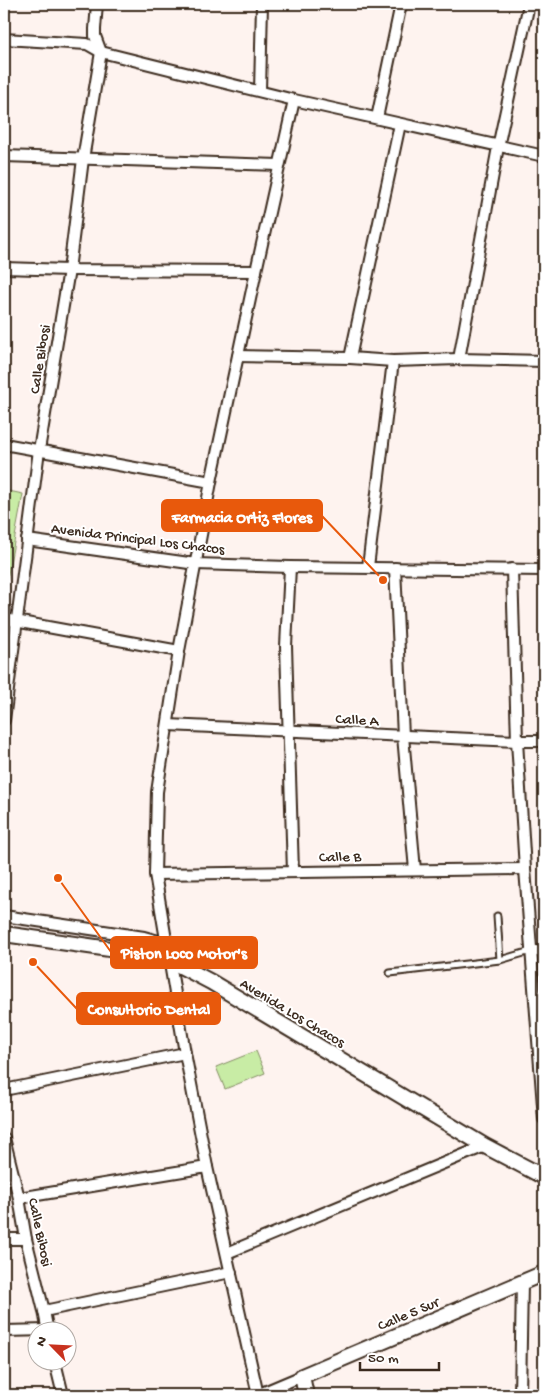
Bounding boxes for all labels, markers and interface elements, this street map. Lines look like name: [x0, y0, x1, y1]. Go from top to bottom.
street label: Calle Bibosi: [27, 323, 55, 395]
callout: Farmacia Ortiz Flores: [162, 500, 322, 531]
text: Farmacia Ortiz Flores: [171, 510, 313, 529]
street label: Avenida Principal Los Chacos: [50, 520, 226, 560]
street label: Calle A: [335, 711, 380, 731]
street label: Calle B: [319, 849, 362, 867]
callout: Piston Loco Motor's: [111, 937, 257, 968]
text: Piston Loco Motor's: [120, 946, 248, 965]
street label: Avenida Los Chacos: [236, 975, 348, 1052]
callout: Consultorio Dental: [77, 993, 220, 1024]
text: Consultorio Dental: [87, 1002, 211, 1021]
street label: Calle Bibosi: [23, 1196, 55, 1268]
street label: Calle 5 Sur: [375, 1293, 444, 1336]
north arrow: [28, 1322, 78, 1372]
text: N: [33, 1334, 52, 1349]
scale bar: [360, 1339, 439, 1371]
text: 50 m: [368, 1350, 399, 1368]

